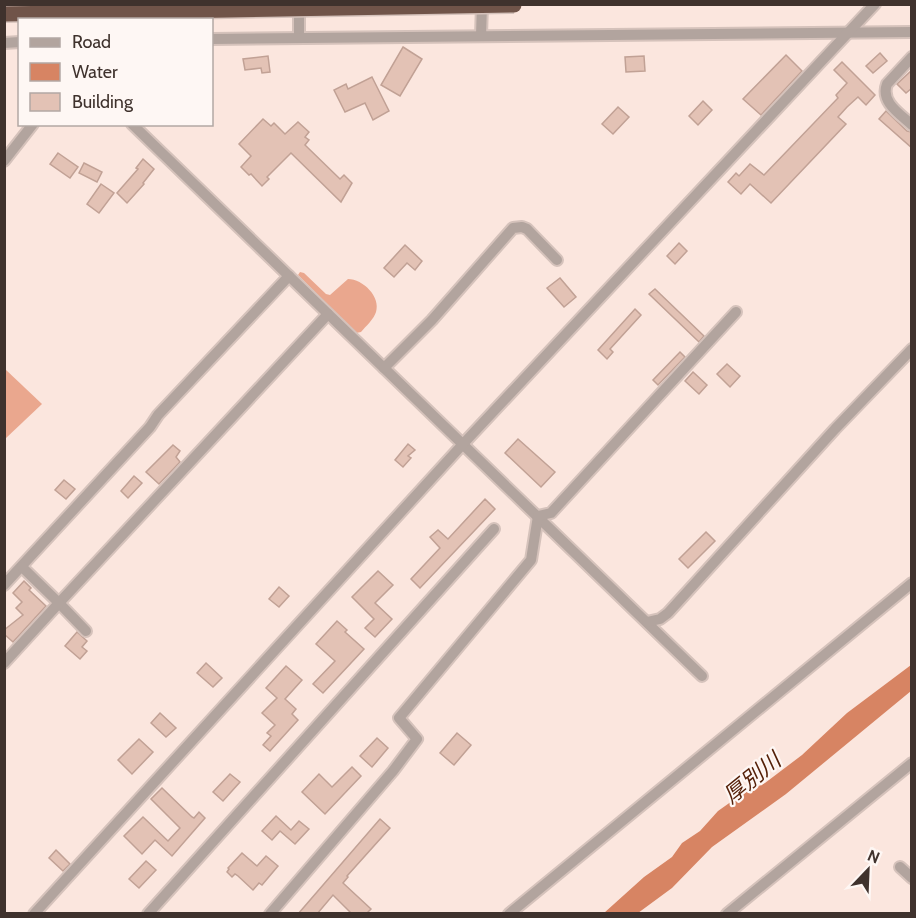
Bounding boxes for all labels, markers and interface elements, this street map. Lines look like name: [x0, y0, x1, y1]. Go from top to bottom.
legend: [18, 18, 213, 126]
text: Road: [72, 31, 111, 53]
text: Water: [72, 61, 118, 83]
text: Building: [72, 91, 134, 113]
water label: 厚別川: [718, 745, 788, 809]
north arrow: [838, 840, 898, 900]
text: N: [865, 846, 883, 868]

